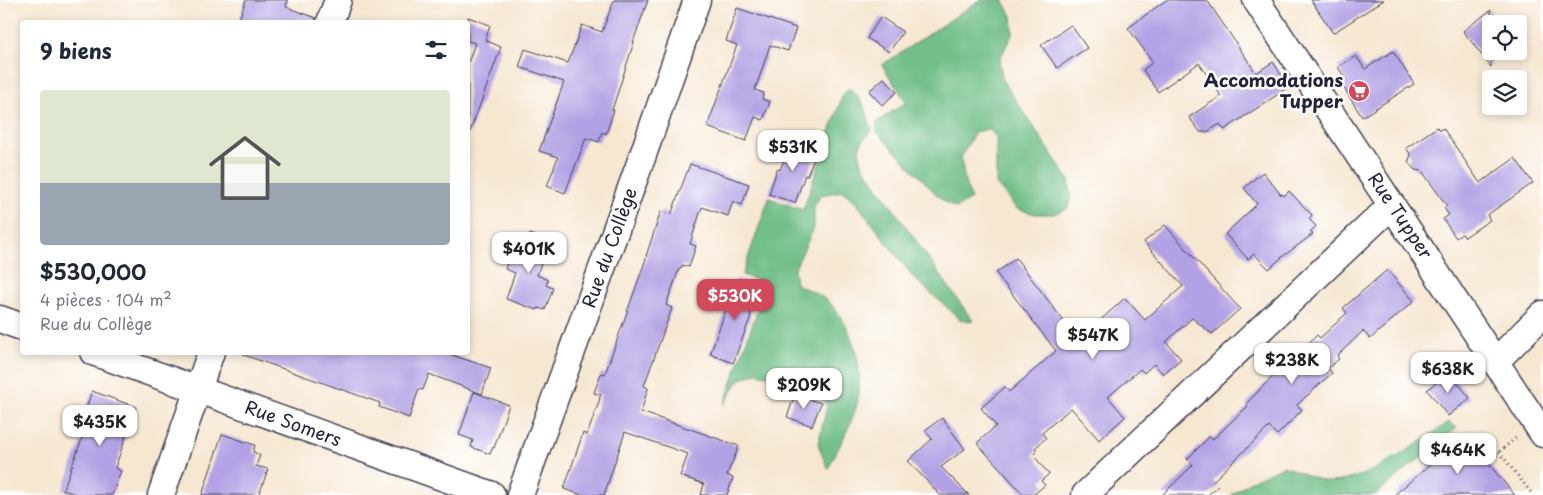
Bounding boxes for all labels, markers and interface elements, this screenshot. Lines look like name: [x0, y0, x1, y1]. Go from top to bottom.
map controls: [1482, 15, 1527, 115]
button: locate: [1482, 15, 1527, 60]
text: 9 biens: [40, 34, 112, 66]
icon: filters: [422, 36, 450, 64]
place label: Accomodations Tupper: [1204, 66, 1344, 114]
button: layers: [1482, 70, 1527, 115]
supermarket icon: Accomodations Tupper: [1347, 79, 1371, 103]
icon: home: [200, 123, 290, 213]
pin: $531K: [758, 130, 828, 172]
text: $531K: [768, 134, 818, 158]
street label: Rue Tupper: [1362, 167, 1441, 264]
street label: Rue du Collège: [574, 184, 643, 311]
pin: $401K: [494, 232, 564, 274]
text: $401K: [503, 236, 555, 260]
text: $530,000: [40, 255, 146, 287]
pin: $530K: [700, 278, 770, 321]
text: $530K: [708, 283, 762, 307]
text: 4 pièces · 104 m²: [40, 287, 172, 311]
text: Rue du Collège: [40, 311, 152, 335]
pin: $547K: [1058, 318, 1128, 360]
text: $547K: [1067, 322, 1119, 346]
pin: $238K: [1257, 342, 1327, 385]
text: $238K: [1265, 347, 1319, 371]
pin: $638K: [1413, 352, 1483, 394]
text: $638K: [1422, 356, 1474, 380]
pin: $209K: [769, 368, 839, 410]
text: $209K: [777, 372, 831, 396]
street label: Rue Somers: [242, 393, 345, 453]
pin: $435K: [65, 404, 135, 447]
text: $435K: [73, 409, 127, 433]
pin: $464K: [1423, 432, 1493, 475]
text: $464K: [1430, 437, 1486, 461]

